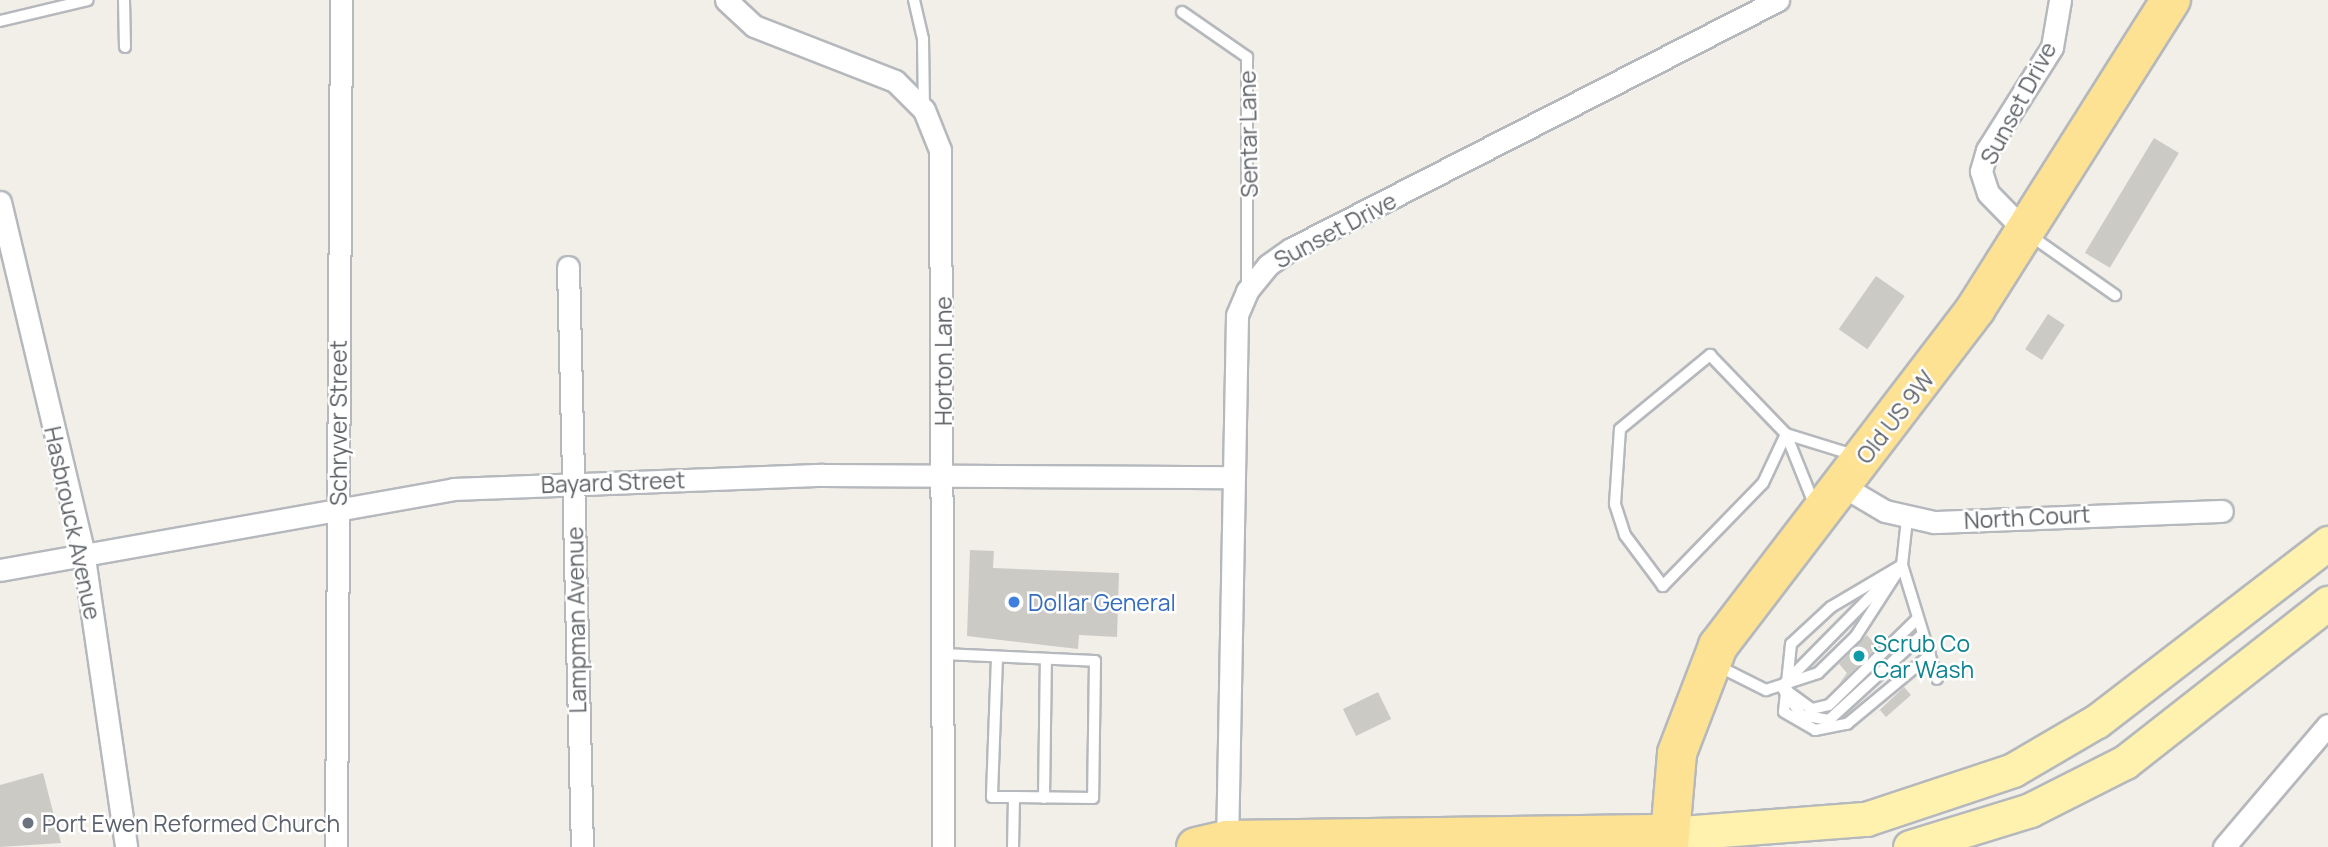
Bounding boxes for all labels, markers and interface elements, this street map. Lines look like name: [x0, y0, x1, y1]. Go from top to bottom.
street label: Sunset Drive: [1974, 37, 2062, 169]
street label: Sentar Lane: [1233, 70, 1263, 198]
street label: Sunset Drive: [1269, 186, 1401, 274]
street label: Horton Lane: [929, 296, 957, 426]
street label: Schryver Street: [324, 340, 352, 506]
street label: Old US 9W: [1850, 365, 1940, 469]
street label: Hasbrouck Avenue: [39, 424, 107, 622]
street label: Bayard Street: [540, 466, 686, 498]
street label: North Court: [1963, 500, 2091, 534]
street label: Lampman Avenue: [561, 526, 591, 714]
place label: Dollar General: [1028, 588, 1176, 616]
marker: Dollar General: [1006, 594, 1022, 610]
place label: Scrub Co Car Wash: [1873, 629, 1974, 683]
marker: Scrub Co Car Wash: [1851, 648, 1867, 664]
place label: Port Ewen Reformed Church: [42, 809, 340, 837]
marker: Port Ewen Reformed Church: [20, 815, 36, 831]

